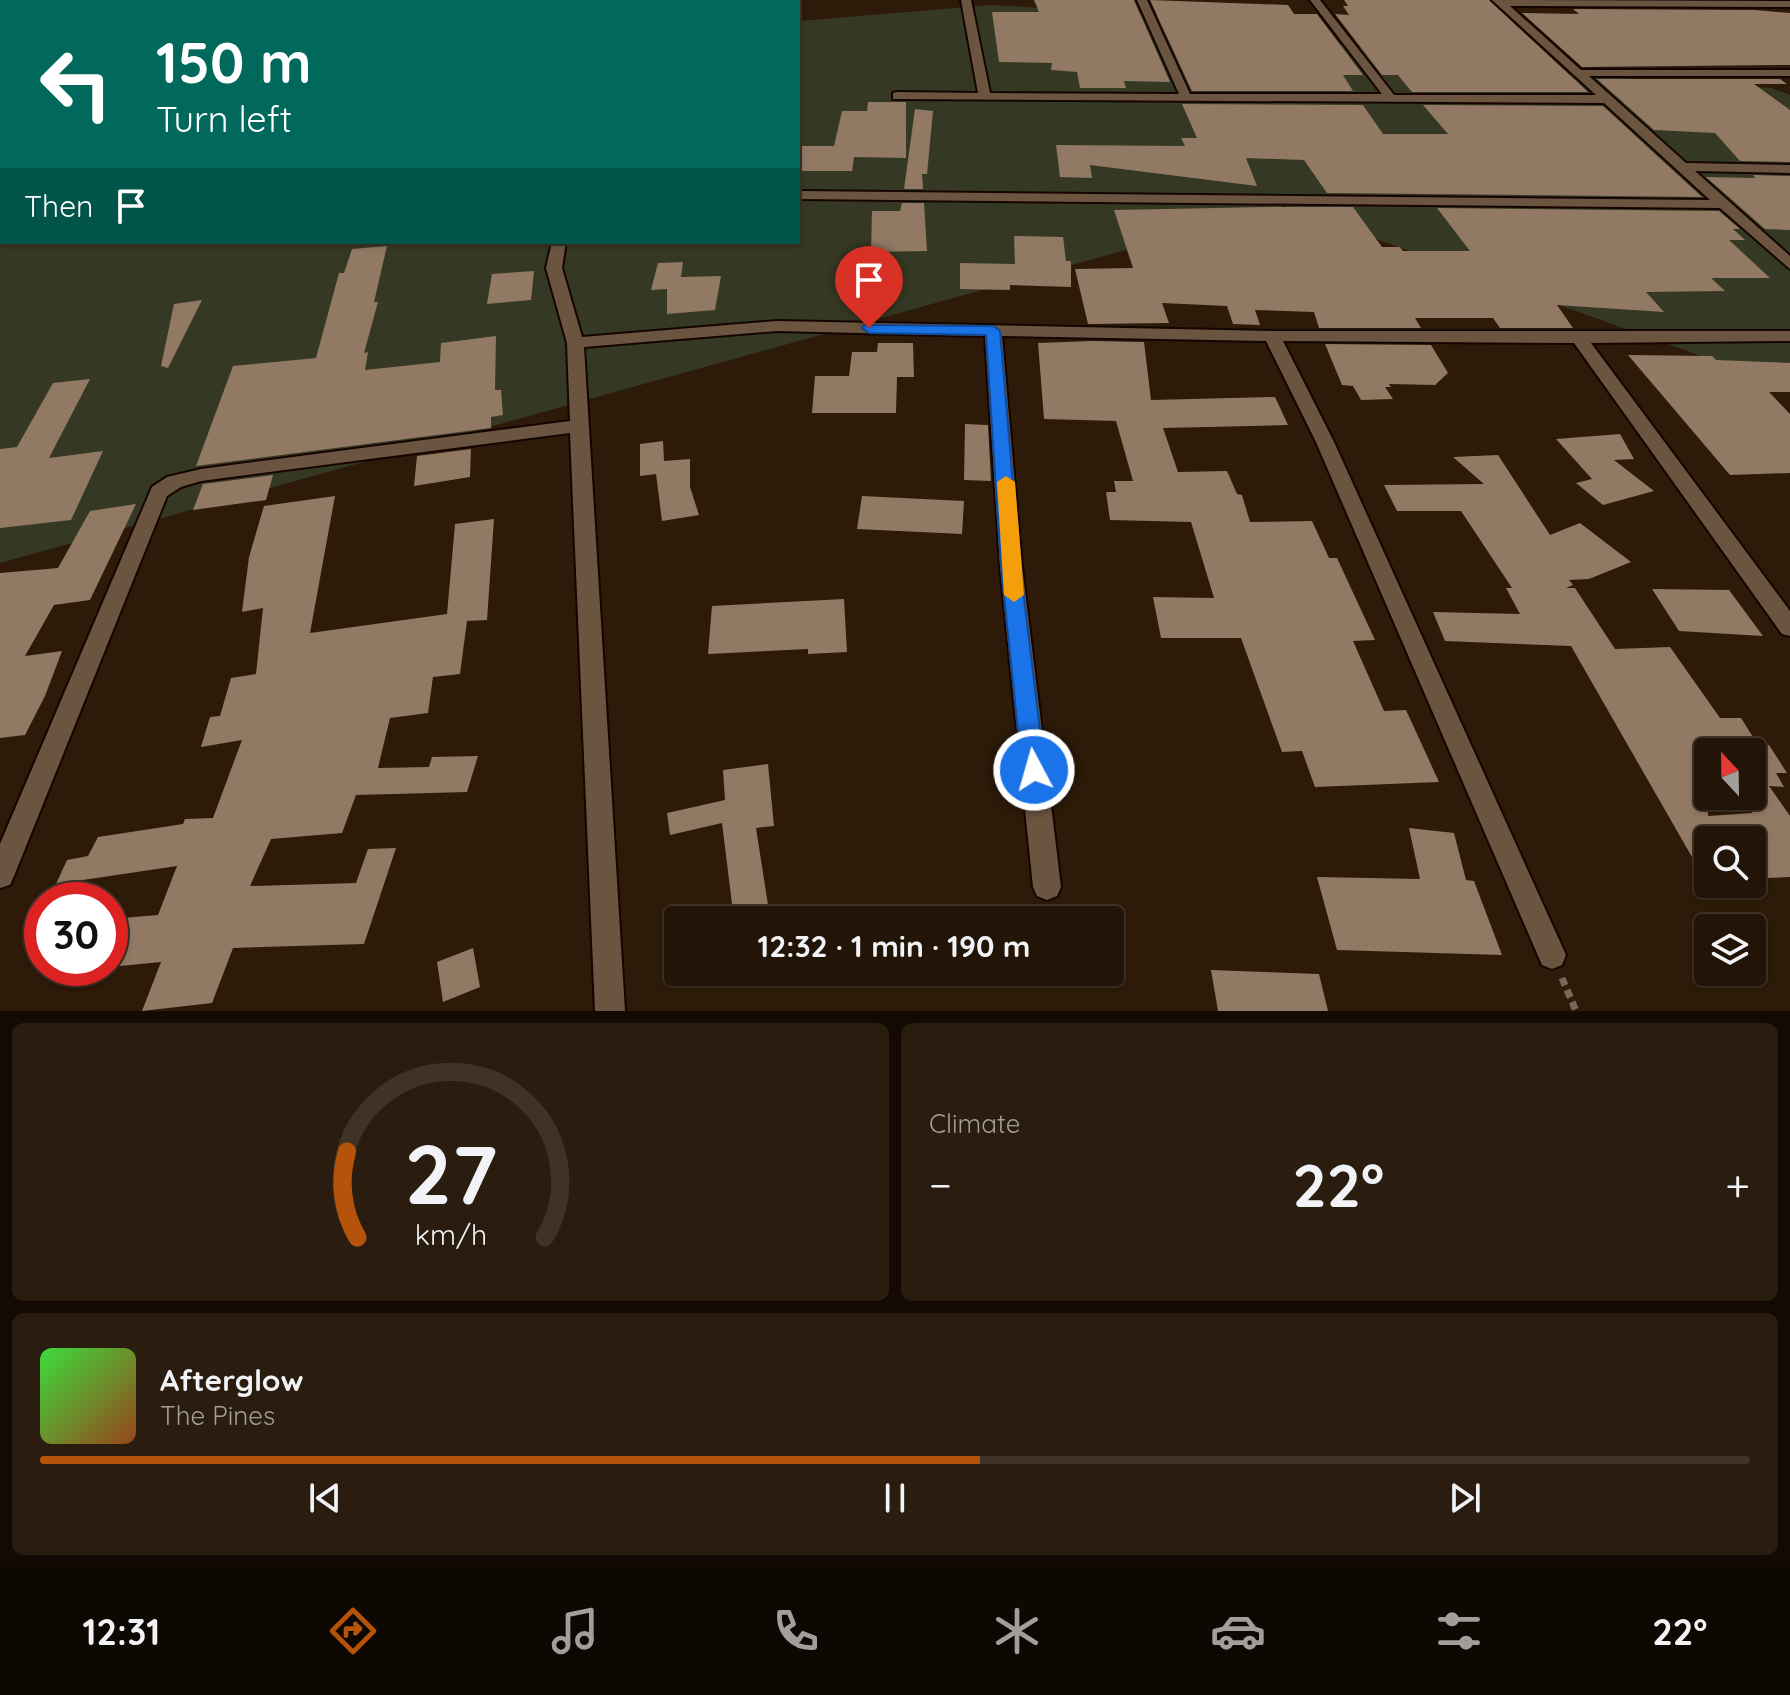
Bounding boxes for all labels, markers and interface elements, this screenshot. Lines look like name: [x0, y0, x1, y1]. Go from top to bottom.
text: 150 m: [156, 27, 312, 97]
icon: left: [24, 32, 128, 136]
text: Turn left: [156, 96, 292, 141]
icon: arrive: [109, 184, 153, 228]
text: Then: [24, 187, 93, 225]
pin: [835, 246, 903, 328]
icon: arrive: [847, 258, 891, 302]
position arrow: [992, 728, 1076, 812]
north arrow: [1694, 738, 1766, 810]
map controls: [1694, 738, 1766, 986]
button: search: [1694, 826, 1766, 898]
speed limit sign: 30: [24, 882, 128, 986]
button: layers: [1694, 914, 1766, 986]
text: 12:32 · 1 min · 190 m: [758, 927, 1030, 965]
text: Climate: [929, 1107, 1020, 1140]
text: 27: [404, 1121, 497, 1225]
text: 22°: [1293, 1147, 1384, 1222]
text: −: [929, 1157, 952, 1212]
text: +: [1725, 1157, 1750, 1212]
text: km/h: [414, 1216, 487, 1252]
text: Afterglow: [160, 1361, 303, 1399]
text: The Pines: [160, 1399, 275, 1432]
icon: previous: [303, 1476, 347, 1520]
icon: pause: [873, 1476, 917, 1520]
icon: next: [1443, 1476, 1487, 1520]
icon: directions: [325, 1603, 381, 1659]
icon: music: [547, 1603, 603, 1659]
icon: phone: [768, 1603, 824, 1659]
icon: climate: [989, 1603, 1045, 1659]
icon: car: [1210, 1603, 1266, 1659]
icon: filters: [1431, 1603, 1487, 1659]
text: 12:31: [83, 1609, 160, 1654]
text: 22°: [1652, 1609, 1707, 1654]

